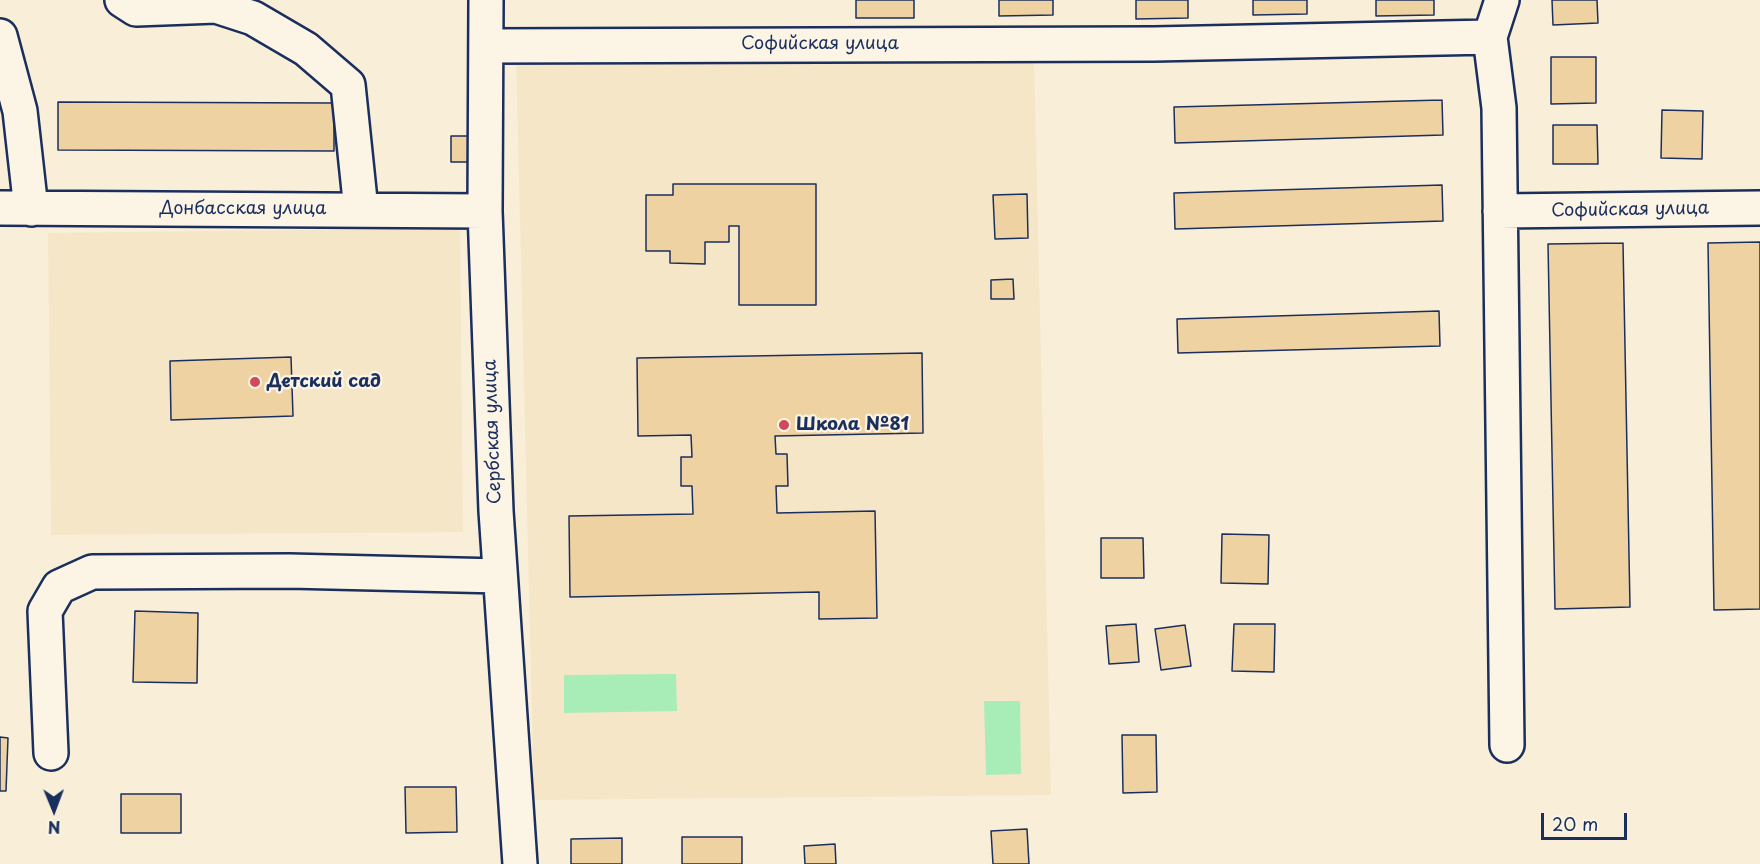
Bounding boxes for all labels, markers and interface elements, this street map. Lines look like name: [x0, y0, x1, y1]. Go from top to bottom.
street label: Софийская улица: [741, 33, 899, 55]
street label: Донбасская улица: [160, 198, 326, 220]
street label: Софийская улица: [1551, 198, 1709, 222]
street label: Сербская улица: [480, 359, 506, 505]
place label: Детский сад: [267, 371, 381, 393]
marker: Детский сад: [248, 375, 262, 389]
place label: Школа №81: [796, 414, 909, 436]
marker: Школа №81: [777, 418, 791, 432]
north arrow: [24, 780, 84, 840]
scale bar: [1544, 801, 1630, 839]
text: 20 m: [1552, 810, 1598, 837]
text: N: [48, 816, 61, 840]

